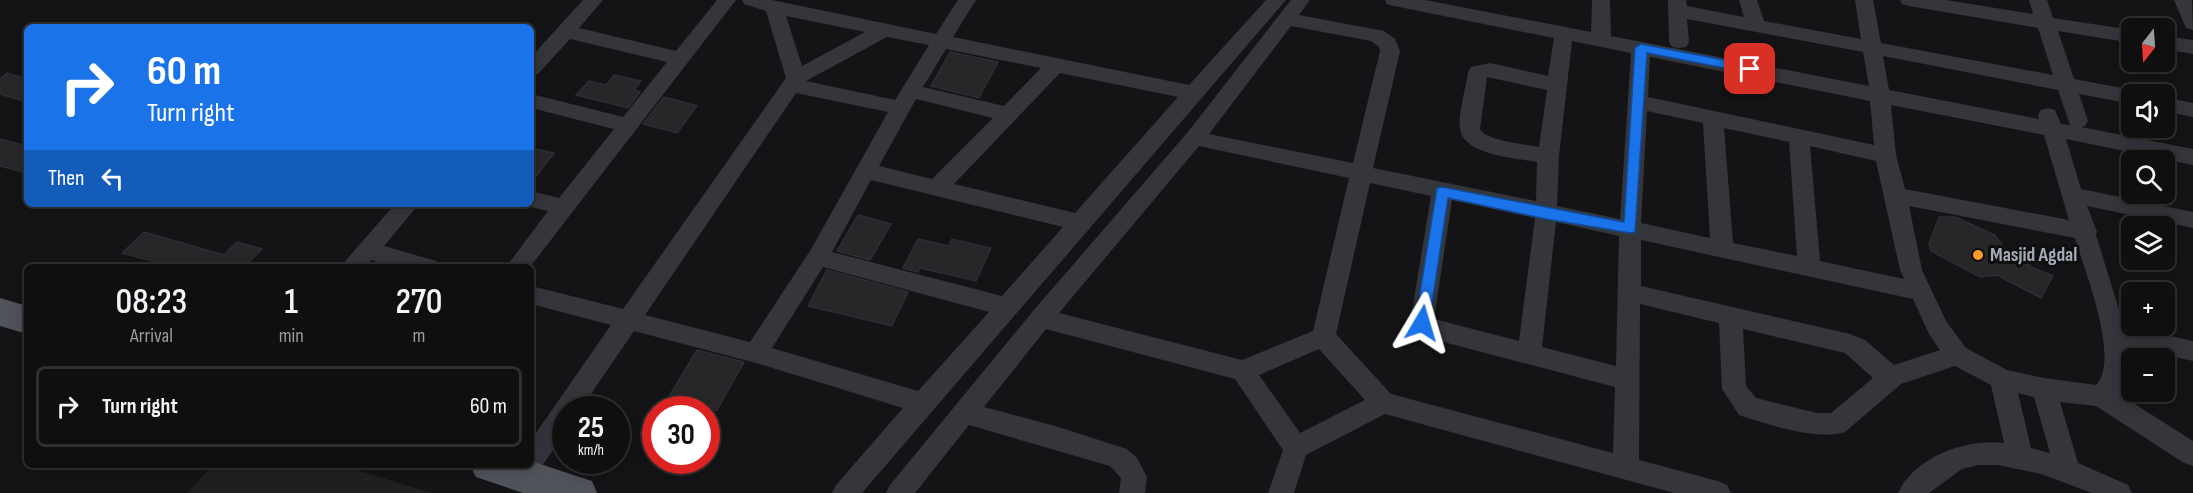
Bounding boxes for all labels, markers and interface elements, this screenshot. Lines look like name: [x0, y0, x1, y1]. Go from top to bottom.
north arrow: [2121, 18, 2175, 72]
map controls: [2121, 18, 2175, 402]
pin: [1724, 43, 1775, 94]
text: 60 m: [147, 46, 221, 97]
icon: right: [48, 48, 126, 126]
icon: arrive: [1733, 52, 1766, 85]
button: sound: [2121, 84, 2175, 138]
text: Turn right: [147, 97, 234, 129]
button: search: [2121, 150, 2175, 204]
icon: left: [96, 162, 129, 195]
text: Then: [48, 165, 84, 192]
button: layers: [2121, 216, 2175, 270]
place label: Masjid Agdal: [1990, 243, 2077, 267]
marker: Masjid Agdal: [1971, 248, 1985, 262]
text: 08:23: [115, 281, 187, 324]
text: 1: [285, 281, 298, 324]
text: 270: [395, 281, 443, 324]
button: +: [2121, 282, 2175, 336]
position arrow: [1390, 291, 1454, 355]
text: Arrival: [130, 324, 173, 348]
text: min: [279, 324, 304, 348]
text: m: [413, 324, 425, 348]
button: −: [2121, 348, 2175, 402]
icon: right: [51, 390, 84, 423]
text: Turn right: [102, 393, 178, 420]
text: 60 m: [470, 393, 507, 420]
speed limit sign: 30: [642, 396, 720, 474]
text: 25: [578, 410, 604, 446]
text: km/h: [578, 441, 604, 460]

